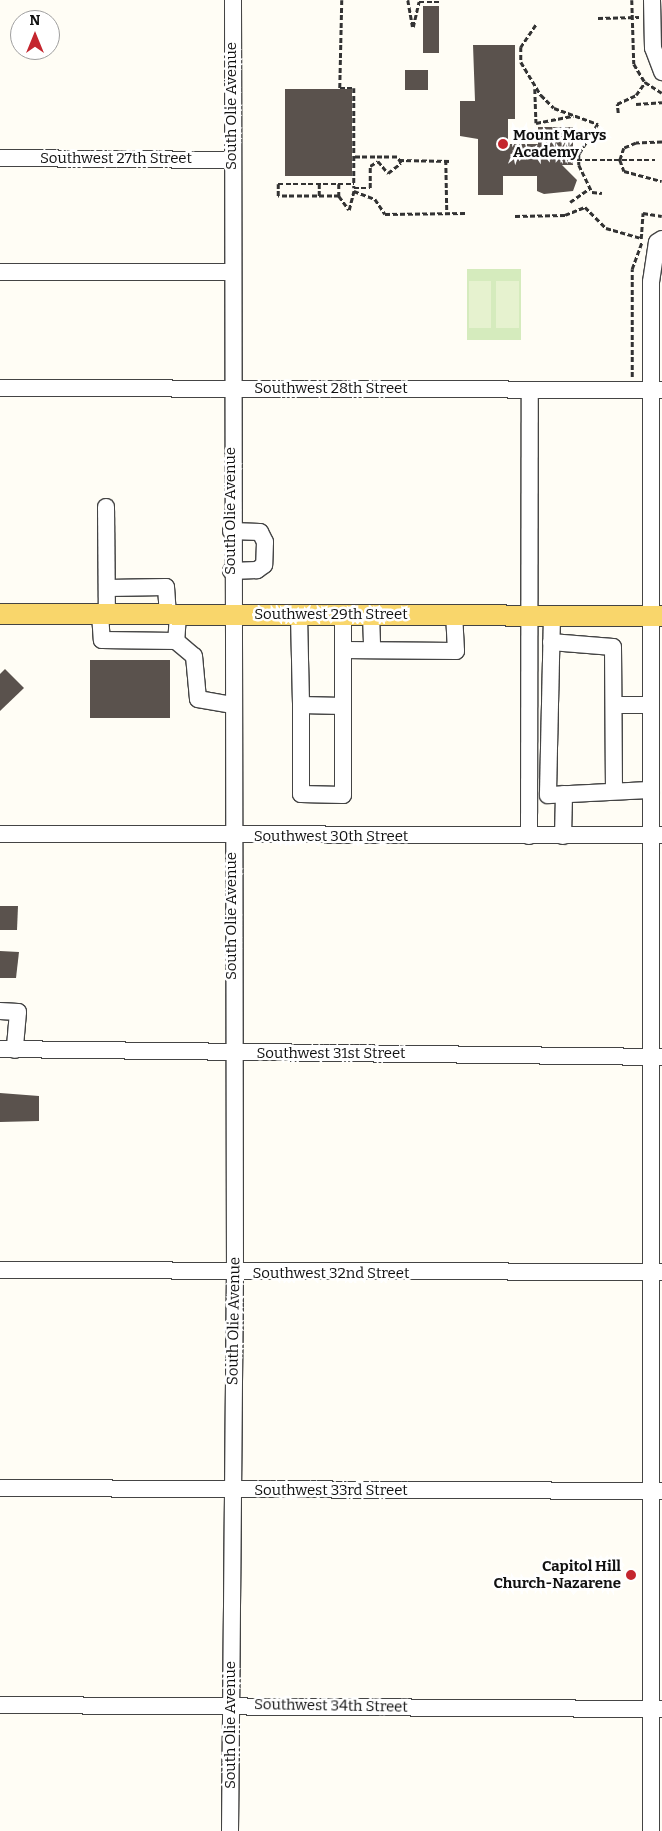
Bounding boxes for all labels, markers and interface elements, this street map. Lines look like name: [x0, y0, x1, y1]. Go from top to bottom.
north arrow: [10, 10, 60, 60]
text: N: [30, 12, 40, 29]
street label: South Olie Avenue: [223, 42, 241, 170]
place label: Mount Marys Academy: [513, 126, 606, 161]
marker: Mount Marys Academy: [497, 138, 509, 150]
street label: Southwest 27th Street: [40, 150, 192, 168]
street label: Southwest 28th Street: [254, 380, 408, 398]
street label: South Olie Avenue: [222, 447, 240, 575]
street label: Southwest 29th Street: [254, 606, 408, 624]
street label: Southwest 30th Street: [254, 828, 408, 846]
street label: South Olie Avenue: [223, 852, 241, 980]
street label: Southwest 31st Street: [256, 1045, 406, 1063]
street label: South Olie Avenue: [224, 1257, 244, 1385]
street label: Southwest 32nd Street: [253, 1265, 409, 1283]
street label: Southwest 33rd Street: [254, 1482, 408, 1500]
place label: Capitol Hill Church-Nazarene: [494, 1557, 621, 1592]
marker: Capitol Hill Church-Nazarene: [625, 1569, 637, 1581]
street label: South Olie Avenue: [222, 1661, 240, 1789]
street label: Southwest 34th Street: [254, 1696, 408, 1716]

